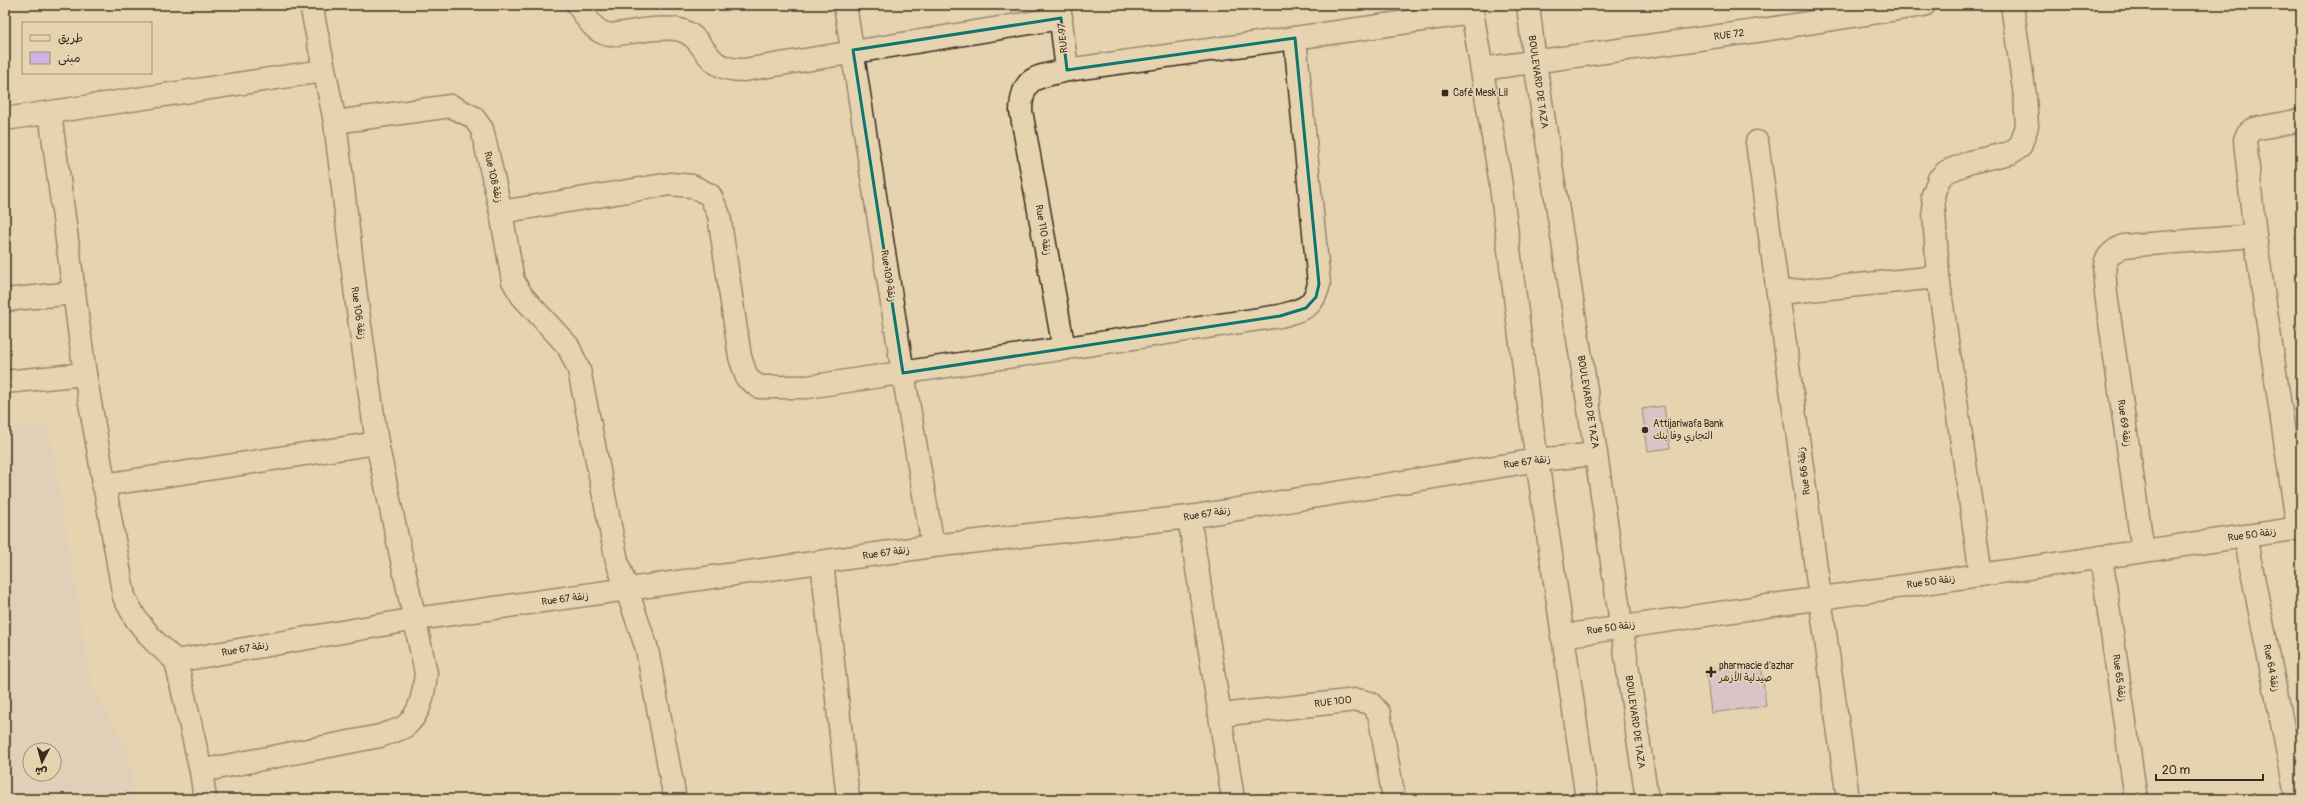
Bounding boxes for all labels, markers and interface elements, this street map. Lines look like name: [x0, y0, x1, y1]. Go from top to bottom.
legend: [22, 22, 152, 74]
street label: RUE 97: [1055, 22, 1071, 54]
street label: RUE 72: [1713, 27, 1745, 43]
text: طريق: [58, 31, 83, 46]
street label: BOULEVARD DE TAZA: [1526, 35, 1551, 130]
text: مبنى: [58, 51, 81, 66]
place label: Café Mesk Lil: [1453, 87, 1508, 99]
marker: Café Mesk Lil: [1440, 88, 1450, 98]
street label: Rue 108 زنقة: [481, 150, 505, 204]
street label: Rue 110 زنقة: [1033, 204, 1053, 256]
street label: Rue 109 زنقة: [878, 249, 898, 303]
street label: Rue 106 زنقة: [348, 286, 368, 340]
street label: BOULEVARD DE TAZA: [1575, 355, 1601, 450]
street label: Rue 69 زنقة: [2115, 399, 2133, 448]
place label: Attijariwafa Bank التجاري وفا بنك: [1653, 418, 1724, 444]
marker: Attijariwafa Bank التجاري وفا بنك: [1640, 425, 1650, 435]
street label: Rue 66 زنقة: [1795, 446, 1813, 496]
street label: Rue 67 زنقة: [1503, 453, 1552, 471]
street label: Rue 67 زنقة: [1183, 504, 1232, 524]
street label: Rue 50 زنقة: [2227, 526, 2277, 544]
street label: Rue 67 زنقة: [862, 544, 911, 562]
street label: Rue 50 زنقة: [1906, 573, 1956, 591]
street label: Rue 67 زنقة: [541, 590, 590, 608]
street label: Rue 50 زنقة: [1586, 619, 1636, 637]
street label: Rue 67 زنقة: [221, 639, 270, 659]
street label: Rue 64 زنقة: [2261, 643, 2282, 693]
street label: Rue 65 زنقة: [2110, 654, 2128, 703]
place label: pharmacie d'azhar صيدلية الأزهر: [1718, 660, 1794, 684]
marker: pharmacie d'azhar صيدلية الأزهر: [1706, 667, 1716, 677]
street label: BOULEVARD DE TAZA: [1623, 675, 1648, 770]
street label: RUE 100: [1314, 694, 1352, 710]
north arrow: [22, 742, 62, 782]
scale bar: [2156, 756, 2263, 782]
text: 20 m: [2162, 763, 2191, 778]
text: ش: [34, 764, 48, 779]

